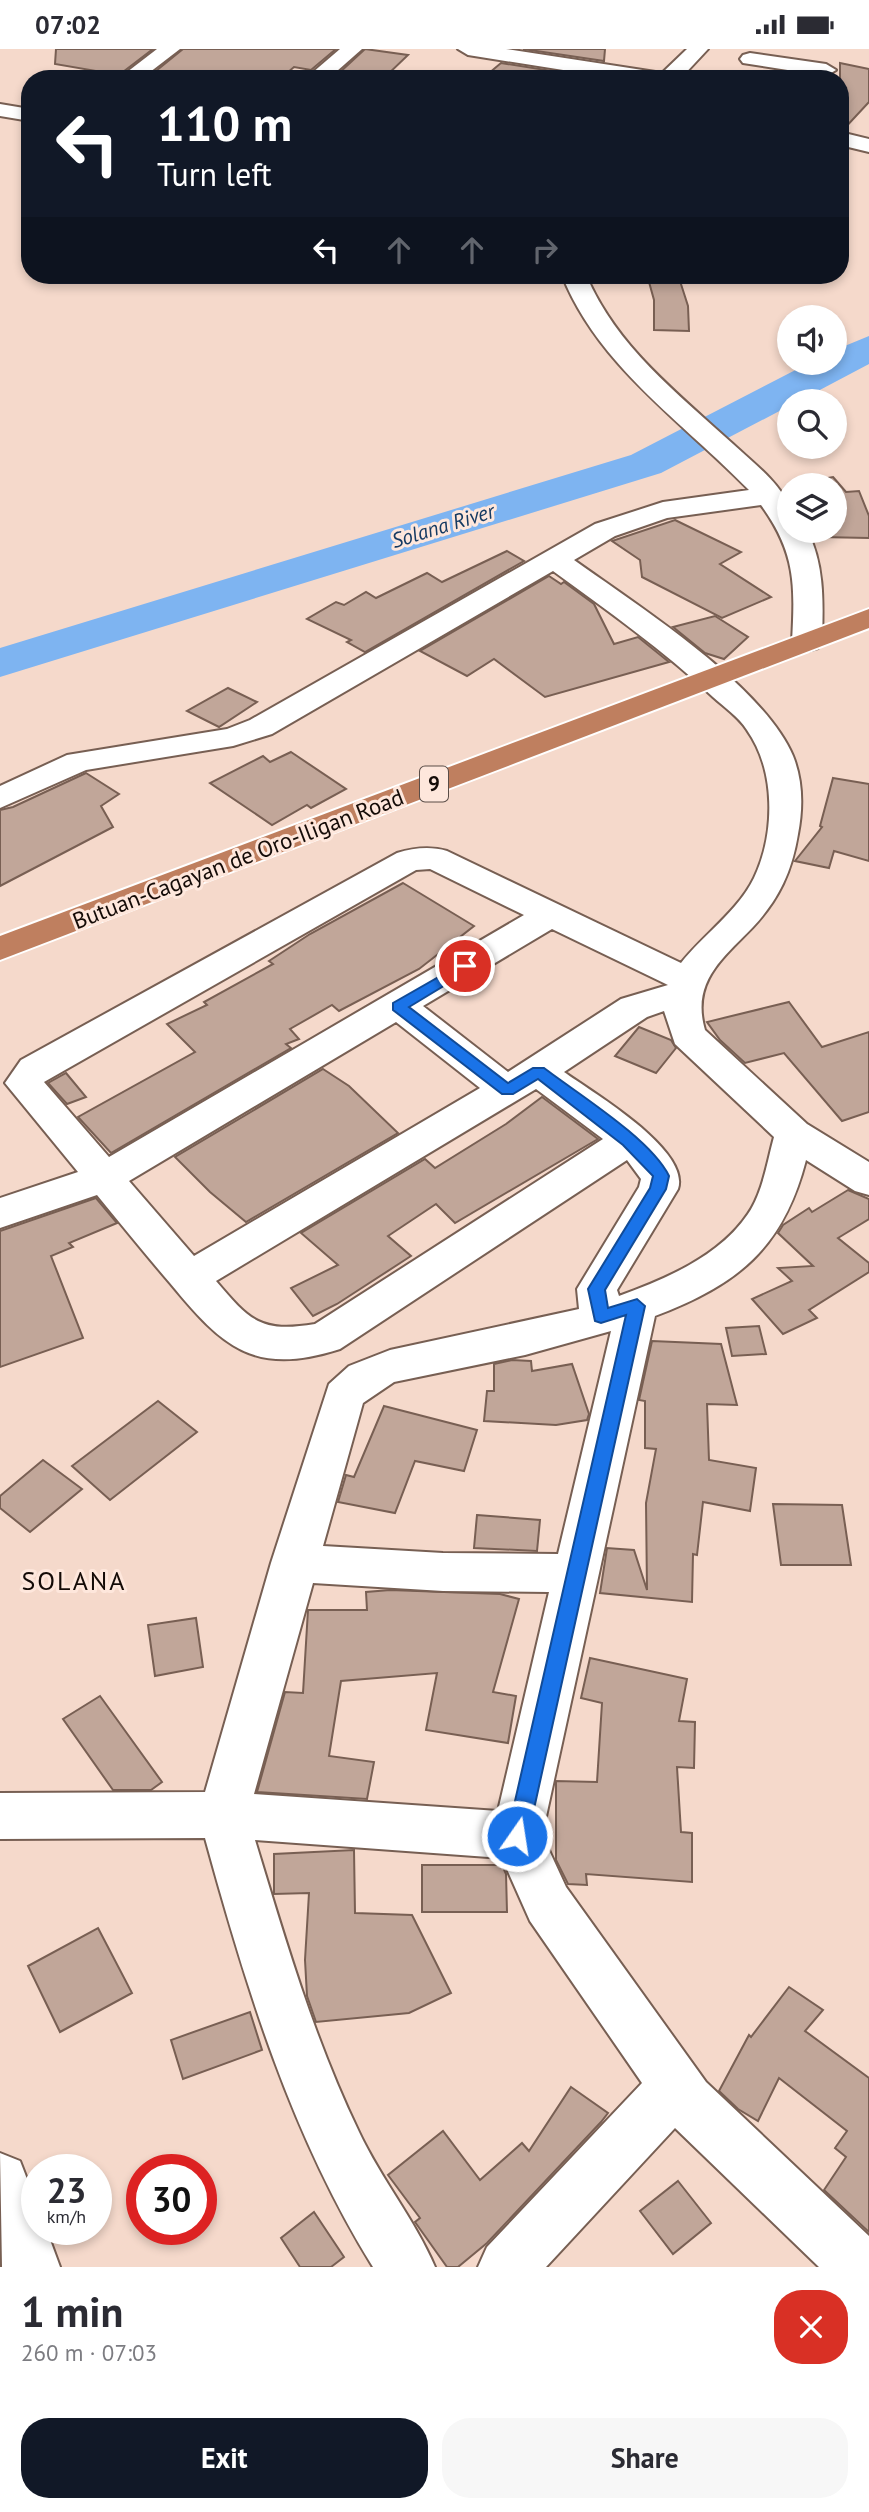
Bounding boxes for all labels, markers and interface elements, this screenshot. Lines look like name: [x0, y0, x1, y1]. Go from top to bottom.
text: 07:02: [35, 8, 101, 41]
text: 110 m: [157, 91, 292, 155]
icon: left: [42, 98, 133, 189]
text: Turn left: [157, 153, 272, 195]
icon: left: [307, 231, 345, 269]
icon: ahead: [380, 231, 418, 269]
icon: ahead: [453, 231, 491, 269]
icon: right: [526, 231, 564, 269]
map controls: [777, 305, 847, 543]
button: sound: [777, 305, 847, 375]
button: search: [777, 389, 847, 459]
button: layers: [777, 473, 847, 543]
water label: Solana River: [388, 496, 500, 554]
road number: 9: [420, 767, 448, 801]
street label: Butuan-Cagayan de Oro-Iligan Road: [68, 782, 407, 935]
pin: [435, 936, 495, 996]
icon: arrive: [446, 947, 484, 985]
district label: SOLANA: [21, 1564, 127, 1597]
position arrow: [480, 1799, 554, 1873]
speed limit sign: 30: [126, 2154, 217, 2245]
text: 23: [47, 2167, 86, 2213]
text: km/h: [47, 2205, 86, 2228]
text: 1 min: [21, 2284, 123, 2339]
button: close: [774, 2290, 848, 2364]
text: 260 m · 07:03: [21, 2338, 157, 2367]
button: Exit: [21, 2418, 428, 2498]
button: Share: [442, 2418, 848, 2498]

